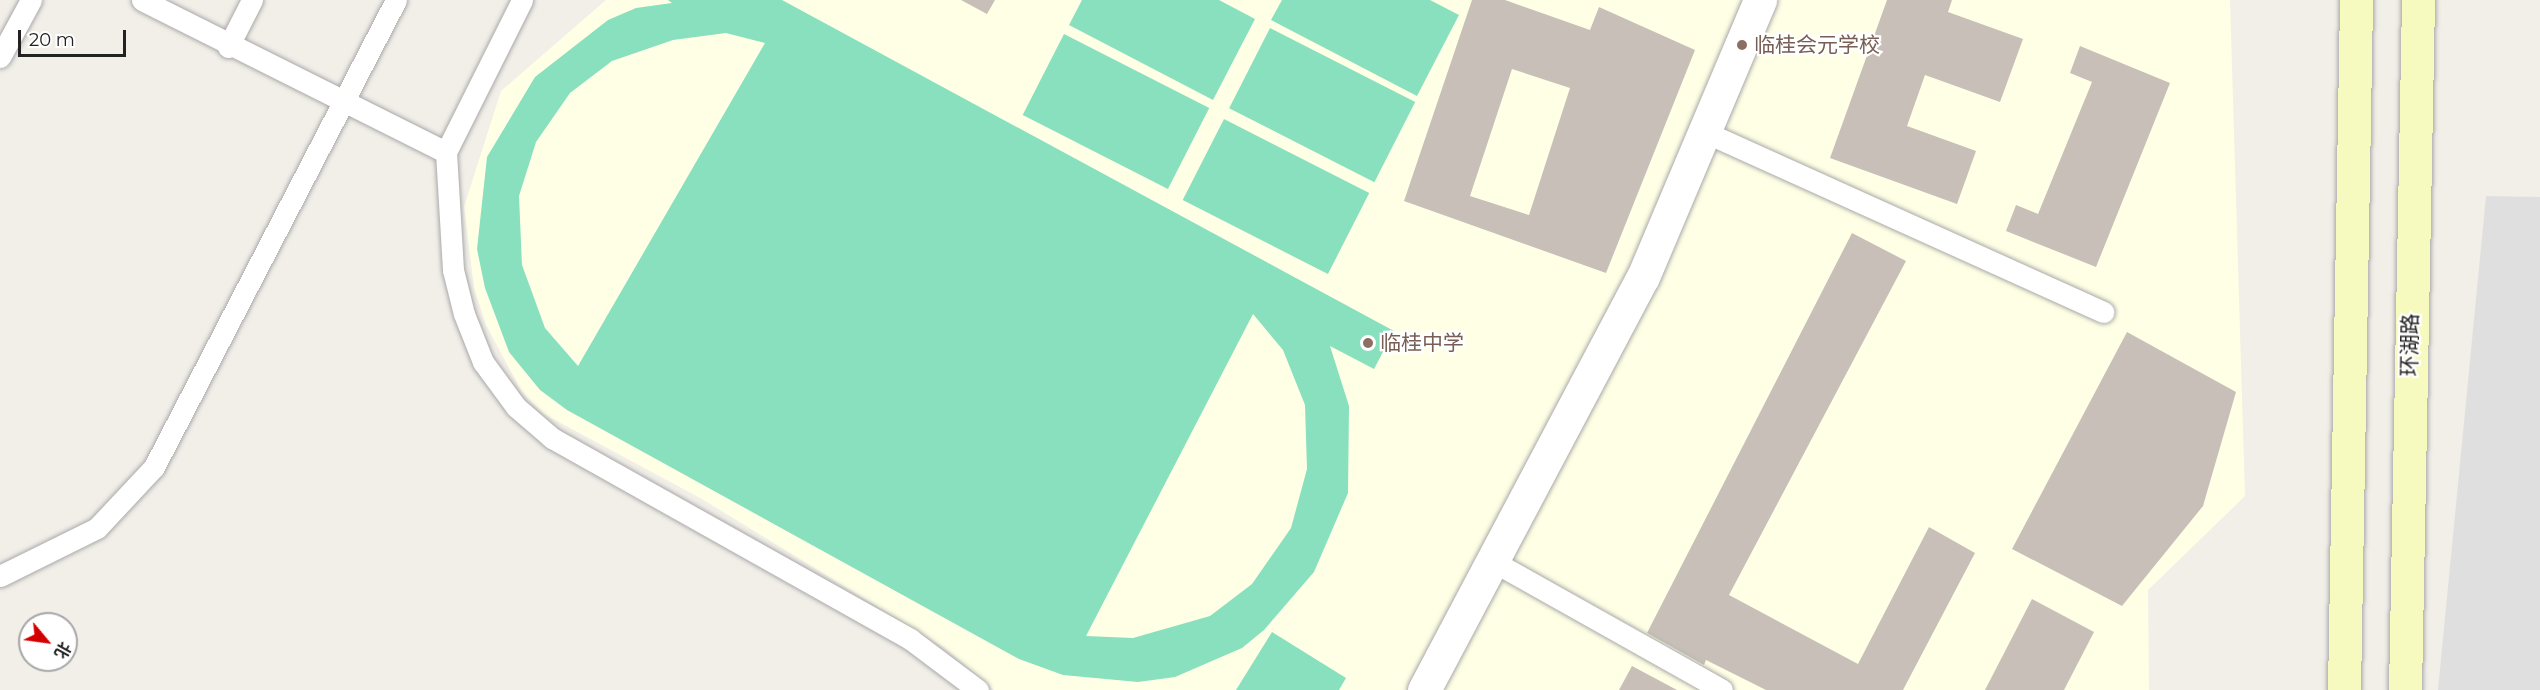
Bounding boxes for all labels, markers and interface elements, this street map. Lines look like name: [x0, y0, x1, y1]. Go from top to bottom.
scale bar: [21, 18, 129, 56]
text: 20 m: [29, 29, 75, 51]
place label: 临桂会元学校: [1754, 32, 1880, 58]
marker: 临桂会元学校: [1735, 38, 1749, 52]
street label: 环湖路: [2397, 313, 2423, 377]
place label: 临桂中学: [1380, 330, 1464, 356]
marker: 临桂中学: [1361, 336, 1375, 350]
north arrow: [18, 612, 78, 672]
text: 北: [50, 638, 75, 662]

